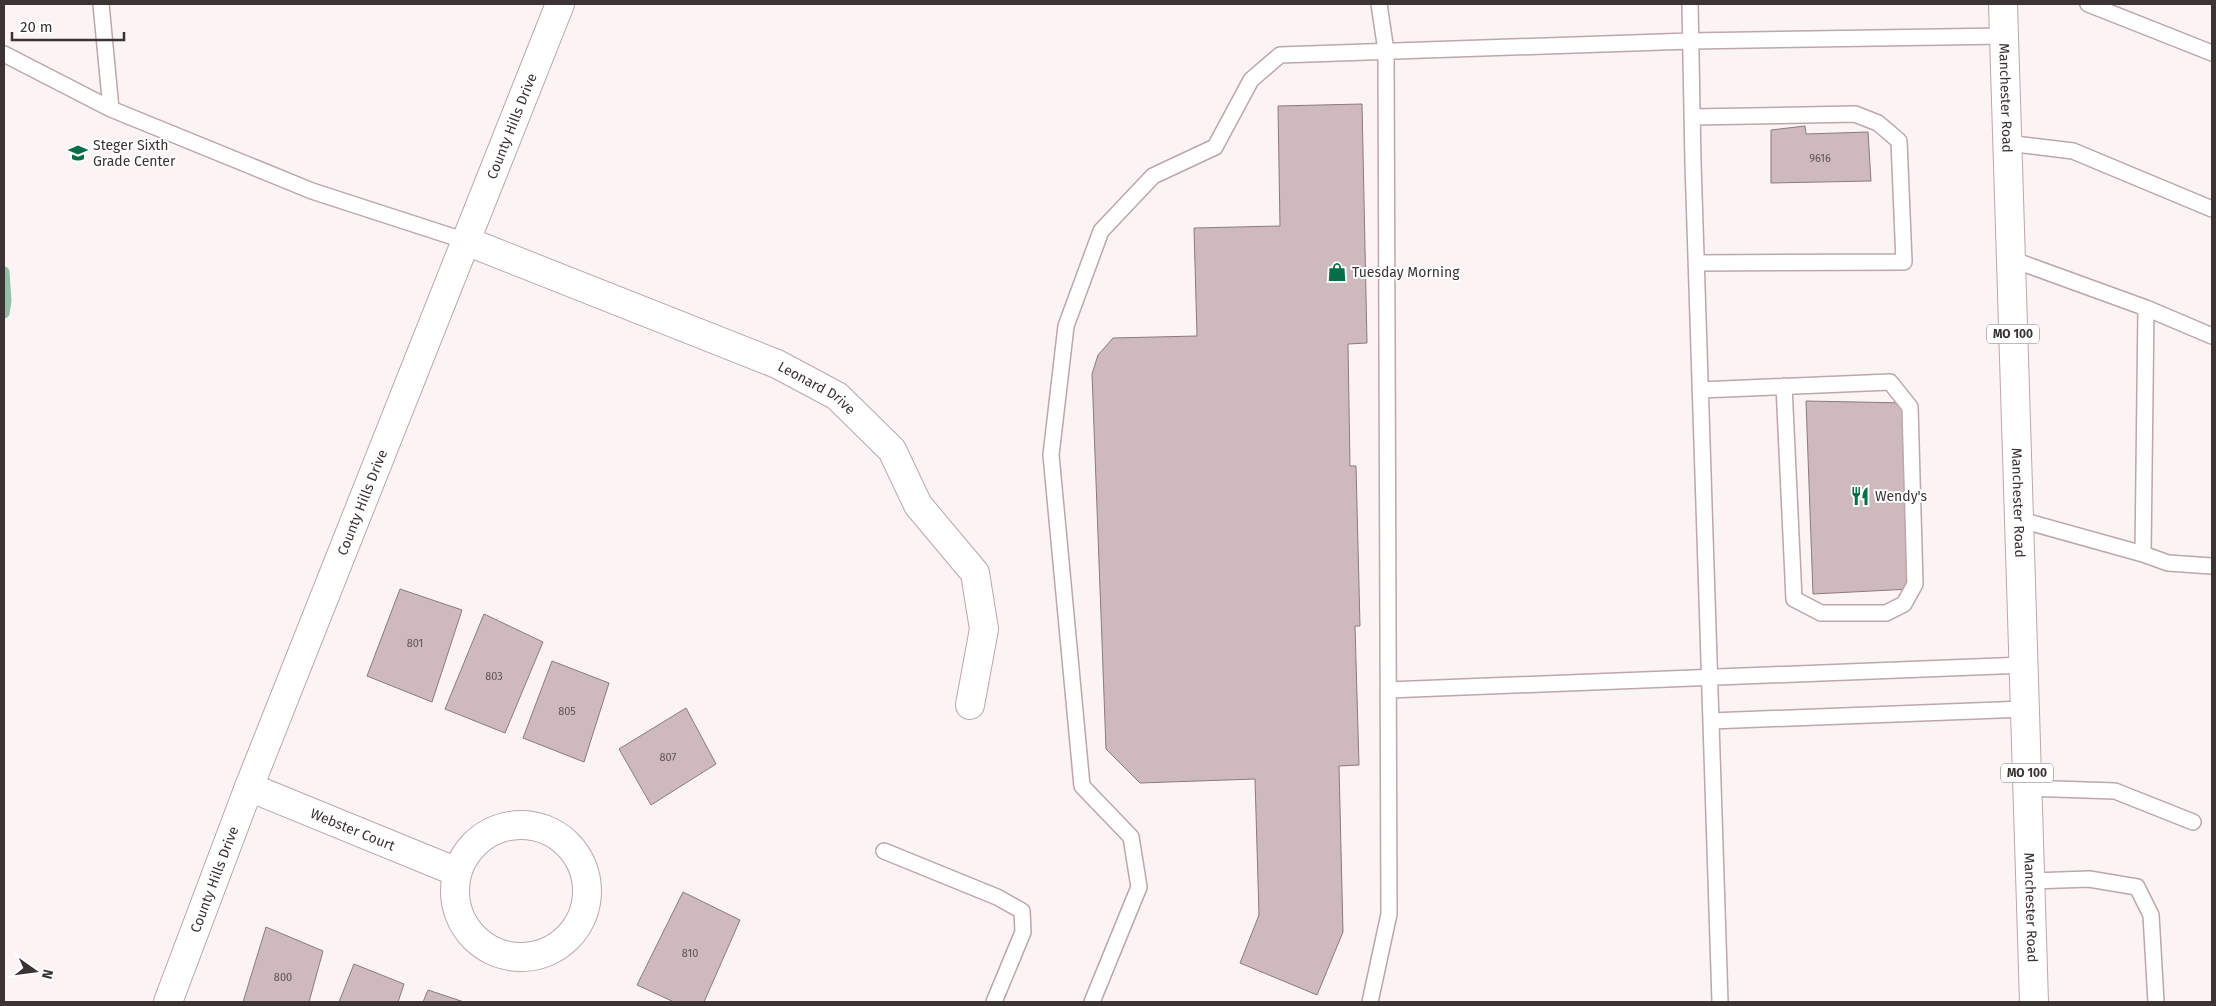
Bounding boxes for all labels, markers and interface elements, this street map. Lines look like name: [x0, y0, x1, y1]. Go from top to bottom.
scale bar: [12, 10, 125, 42]
text: 20 m: [20, 18, 53, 36]
street label: Manchester Road: [1996, 43, 2016, 153]
street label: County Hills Drive: [483, 71, 540, 181]
place label: Steger Sixth Grade Center: [93, 137, 176, 170]
school or university icon: Steger Sixth Grade Center: [67, 142, 89, 164]
house number: 9616: [1809, 152, 1831, 165]
shop icon: Tuesday Morning: [1326, 261, 1348, 283]
place label: Tuesday Morning: [1352, 264, 1460, 281]
road number: MO 100: [1987, 324, 2039, 344]
street label: Leonard Drive: [775, 358, 859, 418]
street label: County Hills Drive: [333, 447, 391, 558]
street label: Manchester Road: [2008, 448, 2029, 558]
restaurant icon: Wendy's: [1849, 485, 1871, 507]
place label: Wendy's: [1875, 488, 1927, 505]
house number: 801: [407, 637, 423, 650]
house number: 803: [485, 670, 503, 683]
house number: 805: [558, 705, 576, 718]
house number: 807: [660, 751, 677, 764]
road number: MO 100: [2001, 764, 2053, 782]
street label: Webster Court: [308, 804, 398, 855]
street label: County Hills Drive: [186, 824, 242, 935]
street label: Manchester Road: [2021, 852, 2041, 963]
north arrow: [10, 946, 60, 996]
house number: 810: [682, 947, 698, 960]
text: N: [38, 967, 57, 981]
house number: 800: [274, 971, 292, 984]

